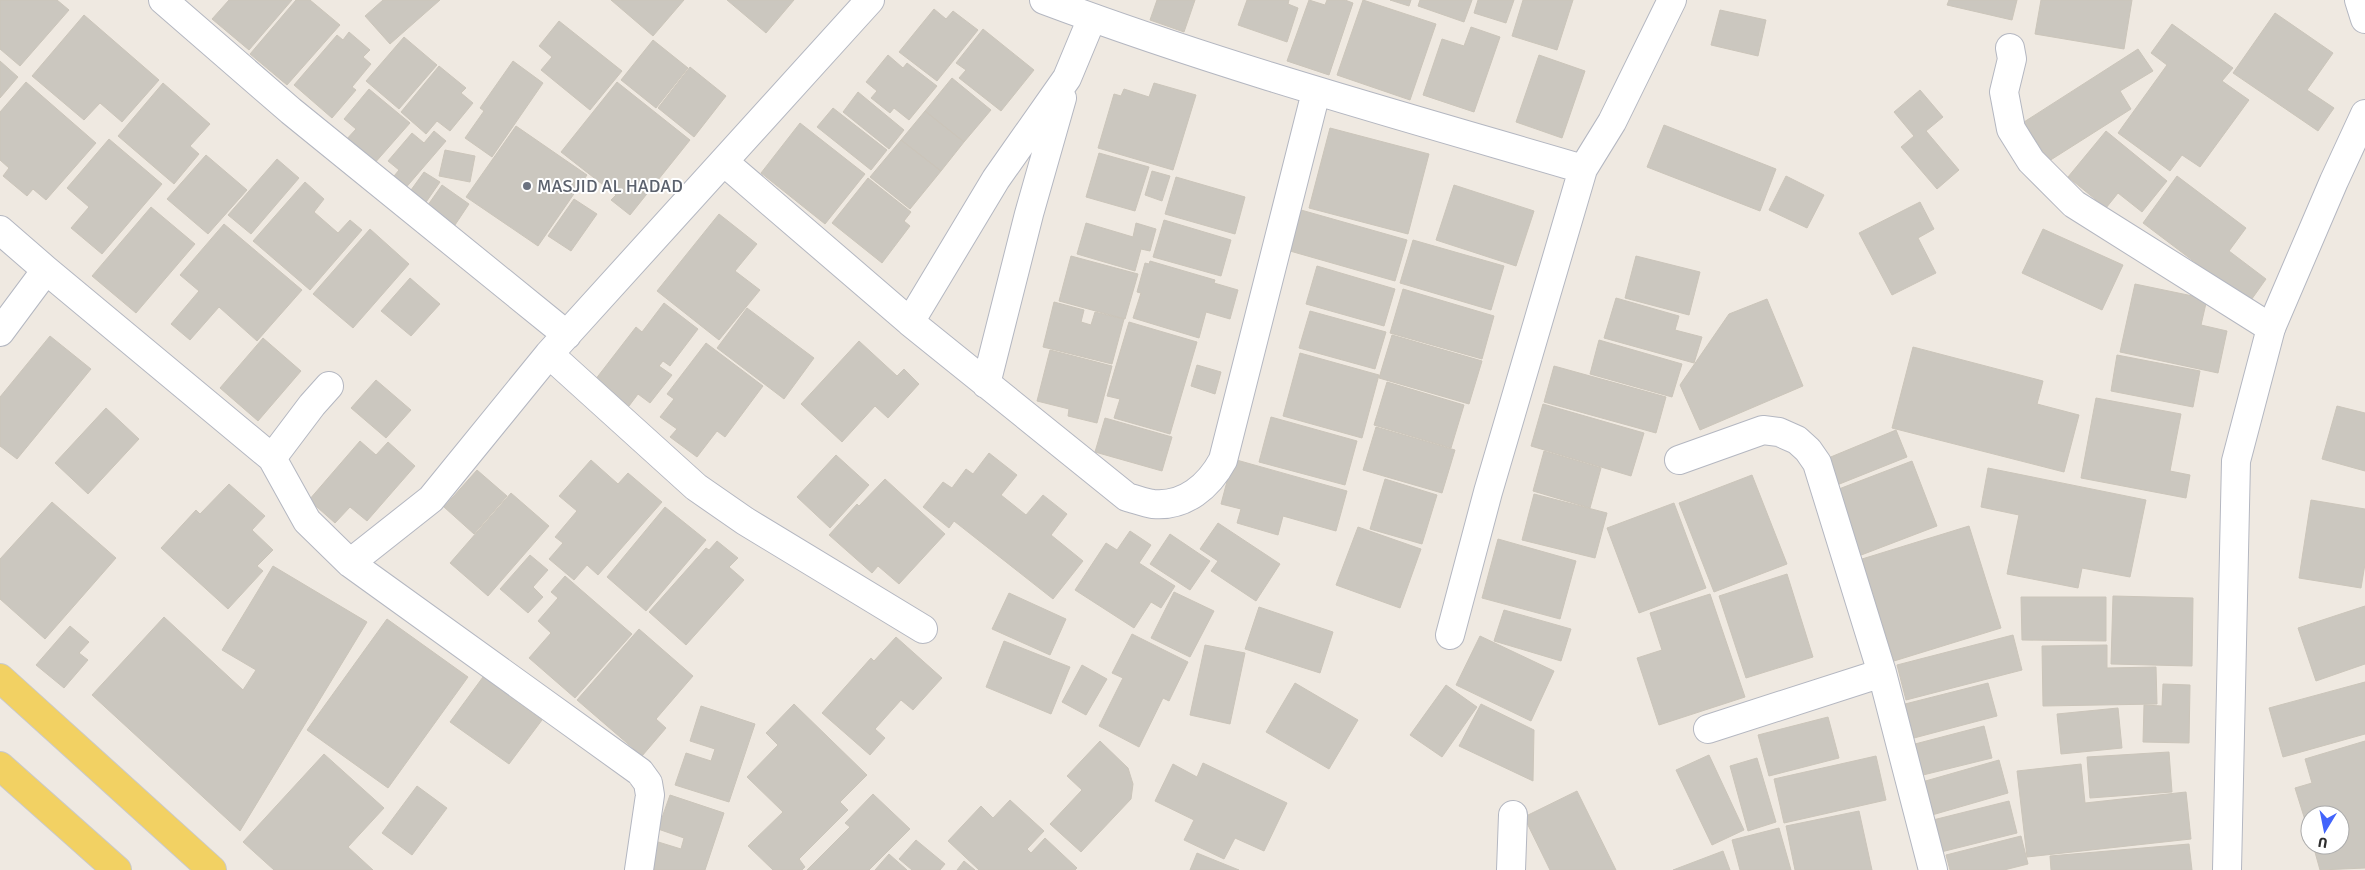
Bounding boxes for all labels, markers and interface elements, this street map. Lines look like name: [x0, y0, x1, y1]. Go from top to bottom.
place label: MASJID AL HADAD: [537, 175, 683, 197]
marker: MASJID AL HADAD: [521, 180, 533, 192]
north arrow: [2300, 805, 2350, 855]
text: U: [2317, 833, 2329, 852]

